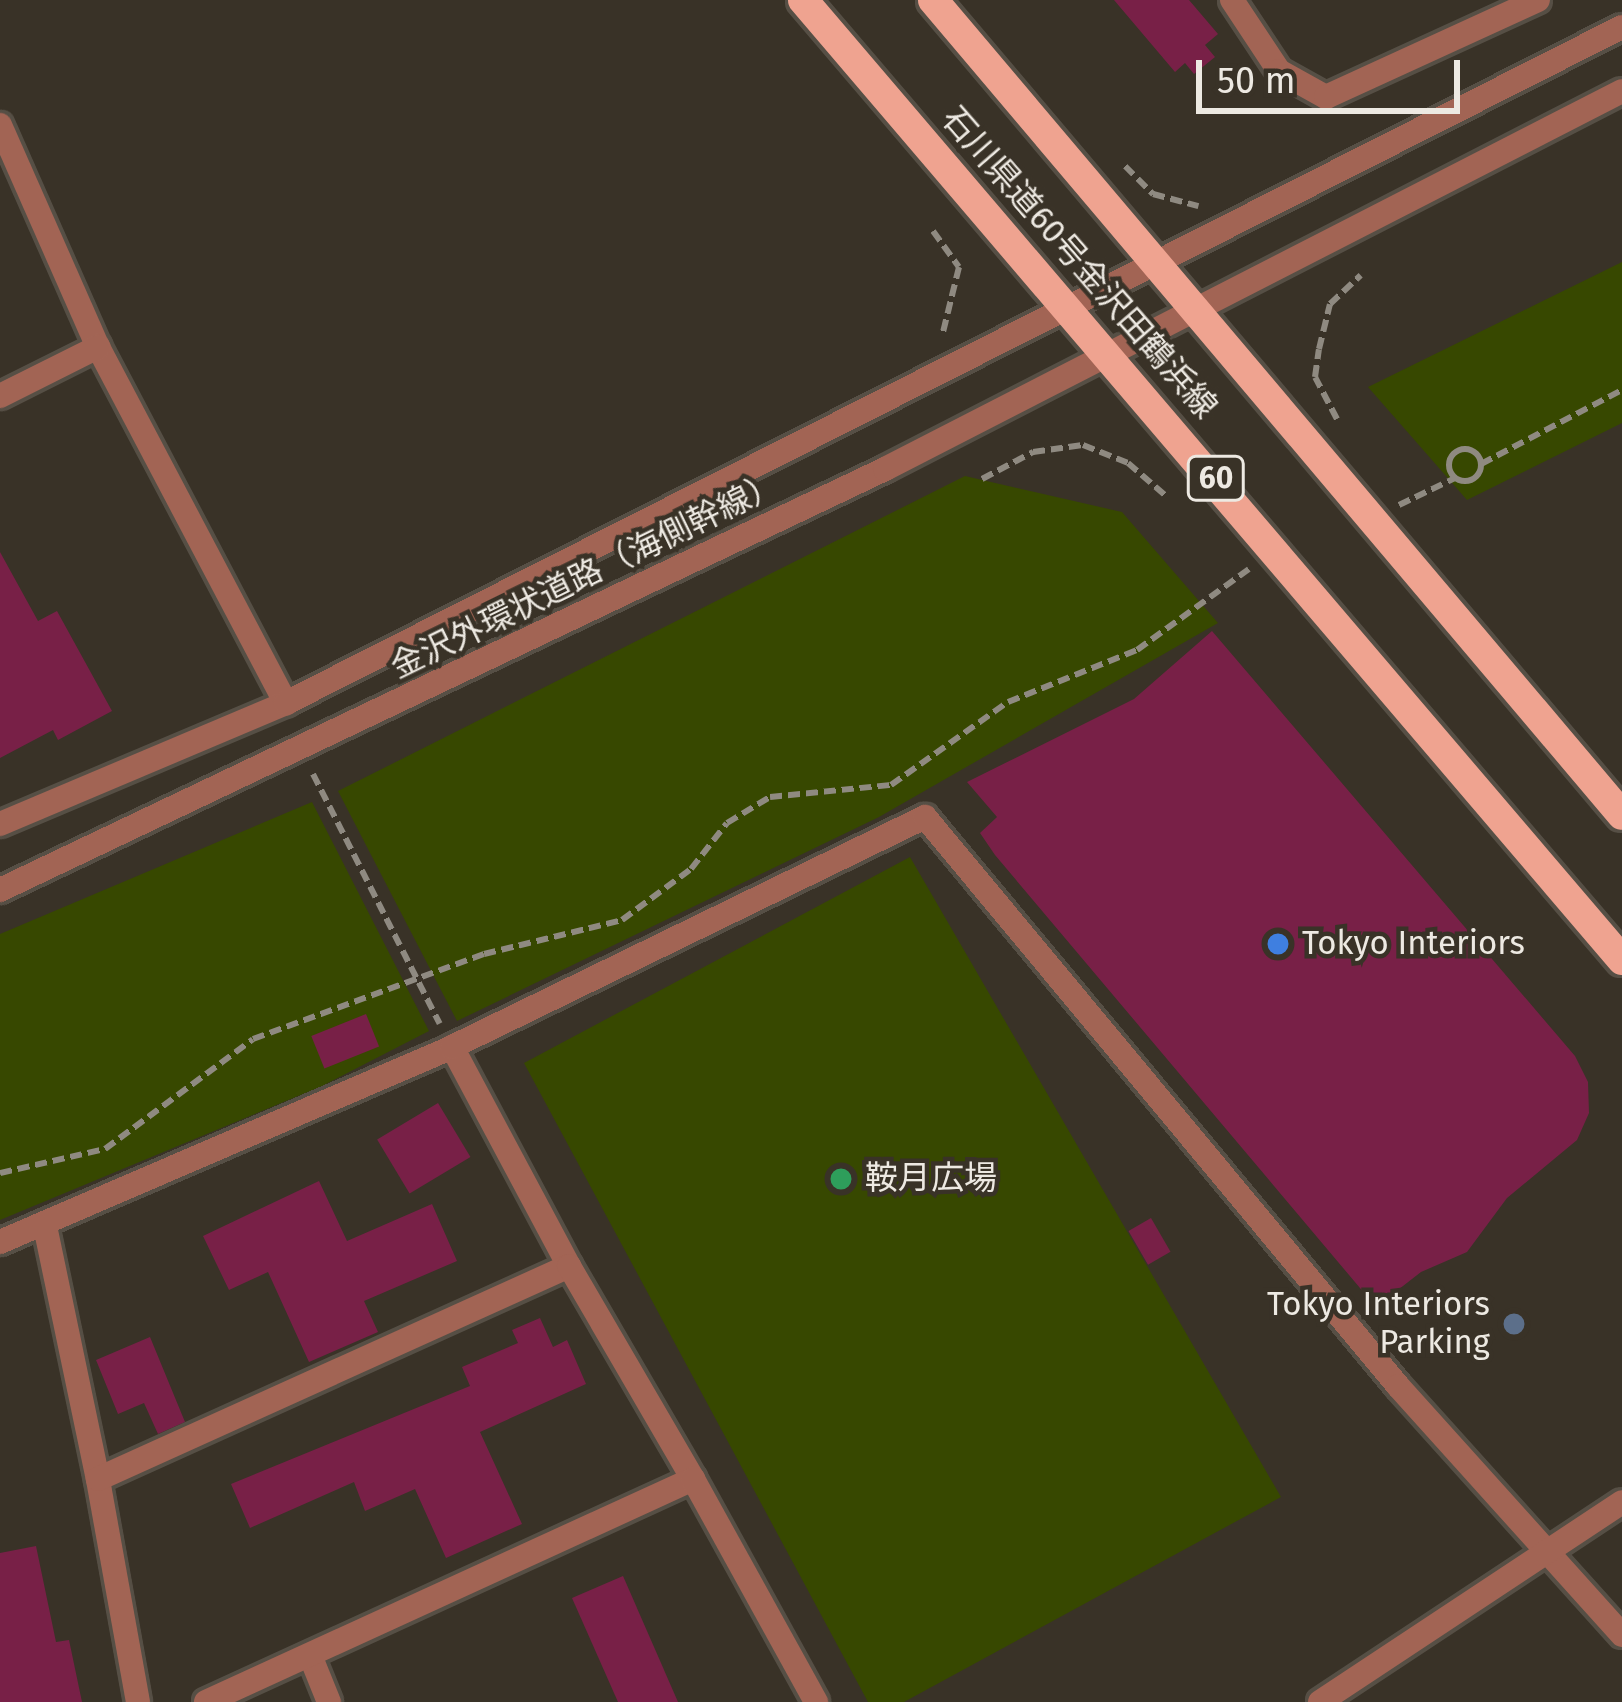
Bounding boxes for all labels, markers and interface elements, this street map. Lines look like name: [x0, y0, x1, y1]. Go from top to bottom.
scale bar: [1202, 36, 1466, 110]
text: 50 m: [1217, 59, 1296, 103]
street label: 石川県道60号金沢田鶴浜線: [933, 99, 1225, 427]
road number: 60: [1186, 454, 1246, 502]
street label: 金沢外環状道路（海側幹線）: [385, 464, 787, 688]
place label: Tokyo Interiors: [1302, 924, 1525, 964]
marker: Tokyo Interiors: [1265, 931, 1291, 957]
place label: 鞍月広場: [865, 1159, 997, 1199]
marker: 鞍月広場: [828, 1166, 854, 1192]
place label: Tokyo Interiors Parking: [1267, 1285, 1490, 1363]
marker: Tokyo Interiors Parking: [1501, 1311, 1527, 1337]

